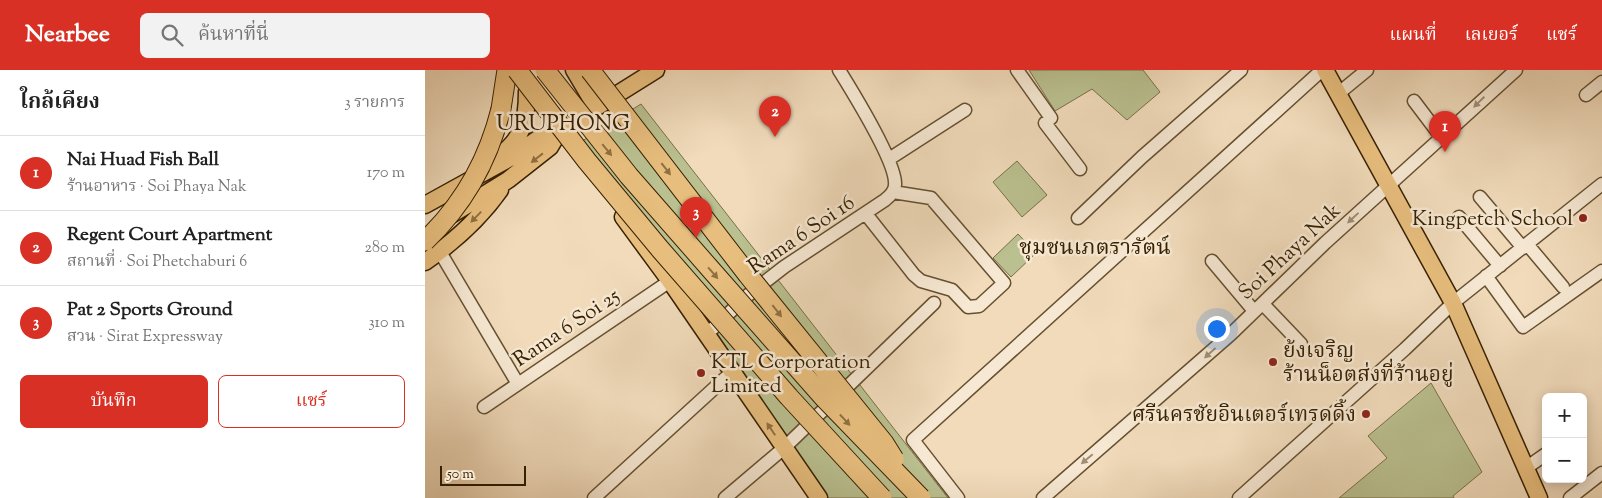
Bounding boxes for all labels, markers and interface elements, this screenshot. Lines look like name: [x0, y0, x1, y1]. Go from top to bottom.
search box: [140, 13, 490, 58]
text: Nearbee: [25, 18, 110, 52]
icon: search: [158, 21, 186, 49]
text: ค้นหาที่นี่: [198, 22, 269, 49]
text: แผนที่: [1389, 23, 1437, 49]
text: เลเยอร์: [1465, 23, 1518, 49]
text: แชร์: [1546, 23, 1577, 49]
text: ใกล้เคียง: [20, 88, 100, 118]
text: 3 รายการ: [344, 92, 405, 115]
pin: 2: [759, 96, 791, 137]
one-way arrow: [1474, 96, 1486, 108]
district label: URUPHONG: [496, 109, 630, 141]
pin: 1: [1429, 111, 1461, 152]
one-way arrow: [602, 143, 613, 156]
text: Nai Huad Fish Ball: [67, 147, 219, 174]
one-way arrow: [531, 152, 544, 163]
text: 1: [33, 162, 39, 185]
text: 170 m: [367, 162, 405, 185]
one-way arrow: [660, 162, 671, 175]
text: ร้านอาหาร · Soi Phaya Nak: [67, 176, 247, 199]
street label: Rama 6 Soi 16: [743, 189, 862, 283]
pin: 3: [680, 197, 712, 238]
street label: Soi Phaya Nak: [1232, 197, 1349, 308]
place label: Kingpetch School: [1412, 205, 1573, 235]
one-way arrow: [470, 211, 482, 223]
one-way arrow: [1348, 212, 1360, 224]
marker: Kingpetch School: [1577, 212, 1589, 224]
text: Regent Court Apartment: [67, 222, 272, 249]
district label: ชุมชนเภตรารัตน์: [1019, 233, 1171, 265]
text: 2: [32, 237, 40, 260]
text: 280 m: [364, 237, 405, 260]
text: สถานที่ · Soi Phetchaburi 6: [67, 251, 247, 274]
one-way arrow: [708, 266, 719, 279]
street label: Rama 6 Soi 25: [508, 282, 626, 375]
text: Pat 2 Sports Ground: [67, 297, 233, 324]
one-way arrow: [771, 304, 782, 317]
text: 3: [33, 312, 39, 335]
text: 310 m: [368, 312, 405, 335]
your location: [1204, 316, 1230, 342]
text: สวน · Sirat Expressway: [67, 326, 223, 349]
place label: ย้งเจริญ ร้านน็อตส่งที่ร้านอยู่: [1283, 337, 1454, 391]
one-way arrow: [1204, 347, 1216, 359]
place label: KTL Corporation Limited: [711, 348, 871, 402]
marker: ย้งเจริญ ร้านน็อตส่งที่ร้านอยู่: [1267, 356, 1279, 368]
marker: KTL Corporation Limited: [695, 367, 707, 379]
button: บันทึก: [20, 375, 208, 428]
button: แชร์: [218, 375, 405, 428]
map controls: [1542, 393, 1587, 483]
button: +: [1542, 393, 1587, 438]
place label: ศรีนครชัยอินเตอร์เทรดดิ้ง: [1132, 398, 1356, 431]
marker: ศรีนครชัยอินเตอร์เทรดดิ้ง: [1360, 408, 1372, 420]
one-way arrow: [839, 414, 851, 426]
one-way arrow: [766, 422, 776, 436]
button: −: [1542, 438, 1587, 483]
one-way arrow: [1080, 454, 1093, 465]
scale bar: [440, 463, 526, 486]
text: 50 m: [447, 465, 474, 485]

